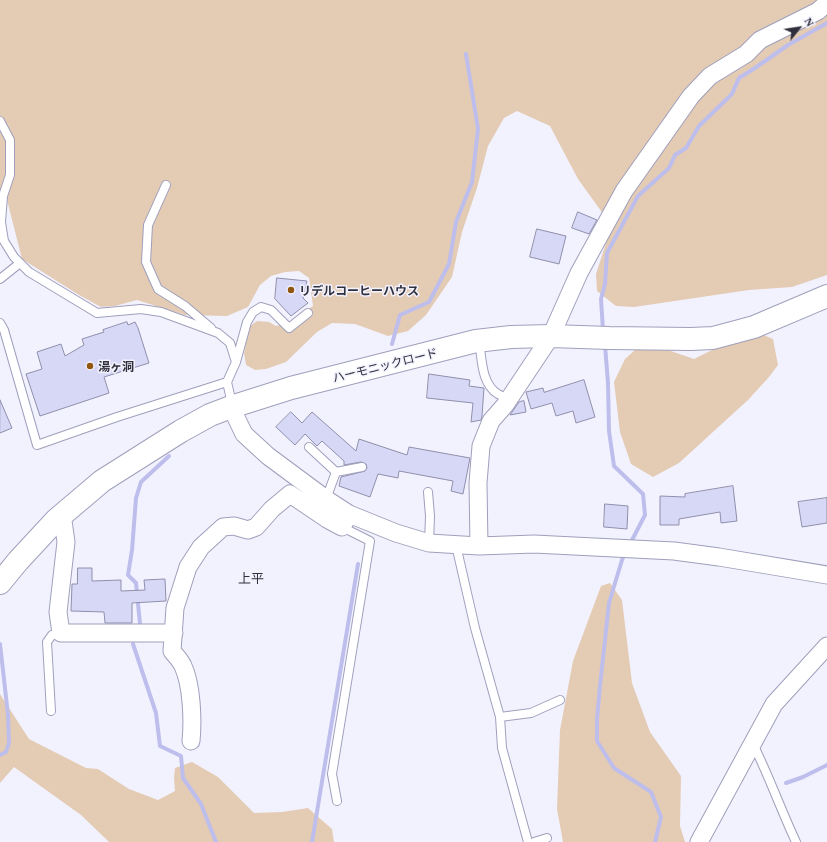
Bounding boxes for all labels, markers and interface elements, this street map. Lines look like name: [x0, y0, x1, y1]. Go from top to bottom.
north arrow: [779, 8, 819, 48]
text: N: [802, 16, 817, 28]
place label: リデルコーヒーハウス: [299, 283, 419, 297]
marker: リデルコーヒーハウス: [286, 285, 296, 295]
street label: ハーモニックロード: [331, 345, 439, 385]
place label: 湯ヶ洞: [98, 359, 134, 373]
marker: 湯ヶ洞: [85, 361, 95, 371]
district label: 上平: [238, 570, 264, 586]

